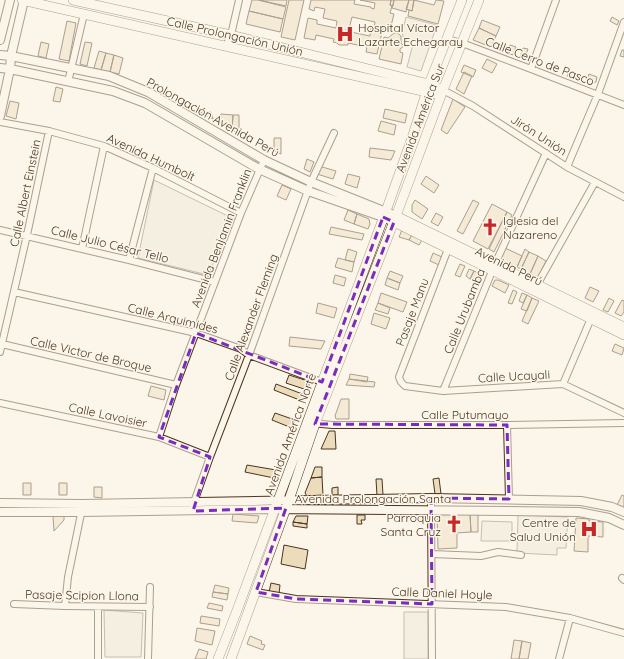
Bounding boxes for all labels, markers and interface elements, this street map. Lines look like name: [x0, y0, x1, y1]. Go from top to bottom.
street label: Calle Prolongación Unión: [165, 13, 305, 59]
place label: Hospital Víctor Lazarte Echegaray: [358, 20, 463, 49]
hospital icon: Hospital Víctor Lazarte Echegaray: [335, 24, 355, 44]
street label: Calle Cerro de Pasco: [483, 33, 597, 89]
street label: Avenida América Sur: [392, 61, 448, 175]
street label: Prolongación Avenida Perú: [144, 74, 282, 160]
street label: Jirón Unión: [508, 111, 570, 159]
street label: Avenida Humbolt: [105, 130, 197, 184]
street label: Calle Albert Einstein: [6, 138, 44, 248]
street label: Avenida Benjamin Franklin: [188, 166, 254, 310]
place label: Iglesia del Nazareno: [503, 213, 558, 242]
church icon: Iglesia del Nazareno: [480, 217, 500, 237]
street label: Calle Julio César Tello: [50, 222, 170, 266]
street label: Avenida Perú: [473, 243, 545, 289]
street label: Calle Alexander Fleming: [221, 252, 281, 382]
street label: Calle Urubamba: [440, 266, 488, 356]
street label: Pasaje Manu: [392, 276, 432, 348]
street label: Calle Arquimides: [126, 300, 220, 337]
street label: Calle Victor de Broque: [29, 333, 153, 375]
street label: Calle Ucayali: [478, 367, 550, 385]
street label: Avenida América Norte: [261, 371, 319, 497]
street label: Calle Lavoisier: [67, 399, 149, 431]
street label: Calle Putumayo: [421, 407, 509, 422]
street label: Avenida Prolongación Santa: [295, 491, 451, 506]
place label: Parroquia Santa Cruz: [380, 510, 441, 539]
church icon: Parroquia Santa Cruz: [444, 514, 464, 534]
place label: Centre de Salud Unión: [510, 515, 576, 544]
hospital icon: Centre de Salud Unión: [579, 519, 599, 539]
street label: Calle Daniel Hoyle: [391, 584, 493, 602]
street label: Pasaje Scipion Llona: [25, 587, 139, 603]

